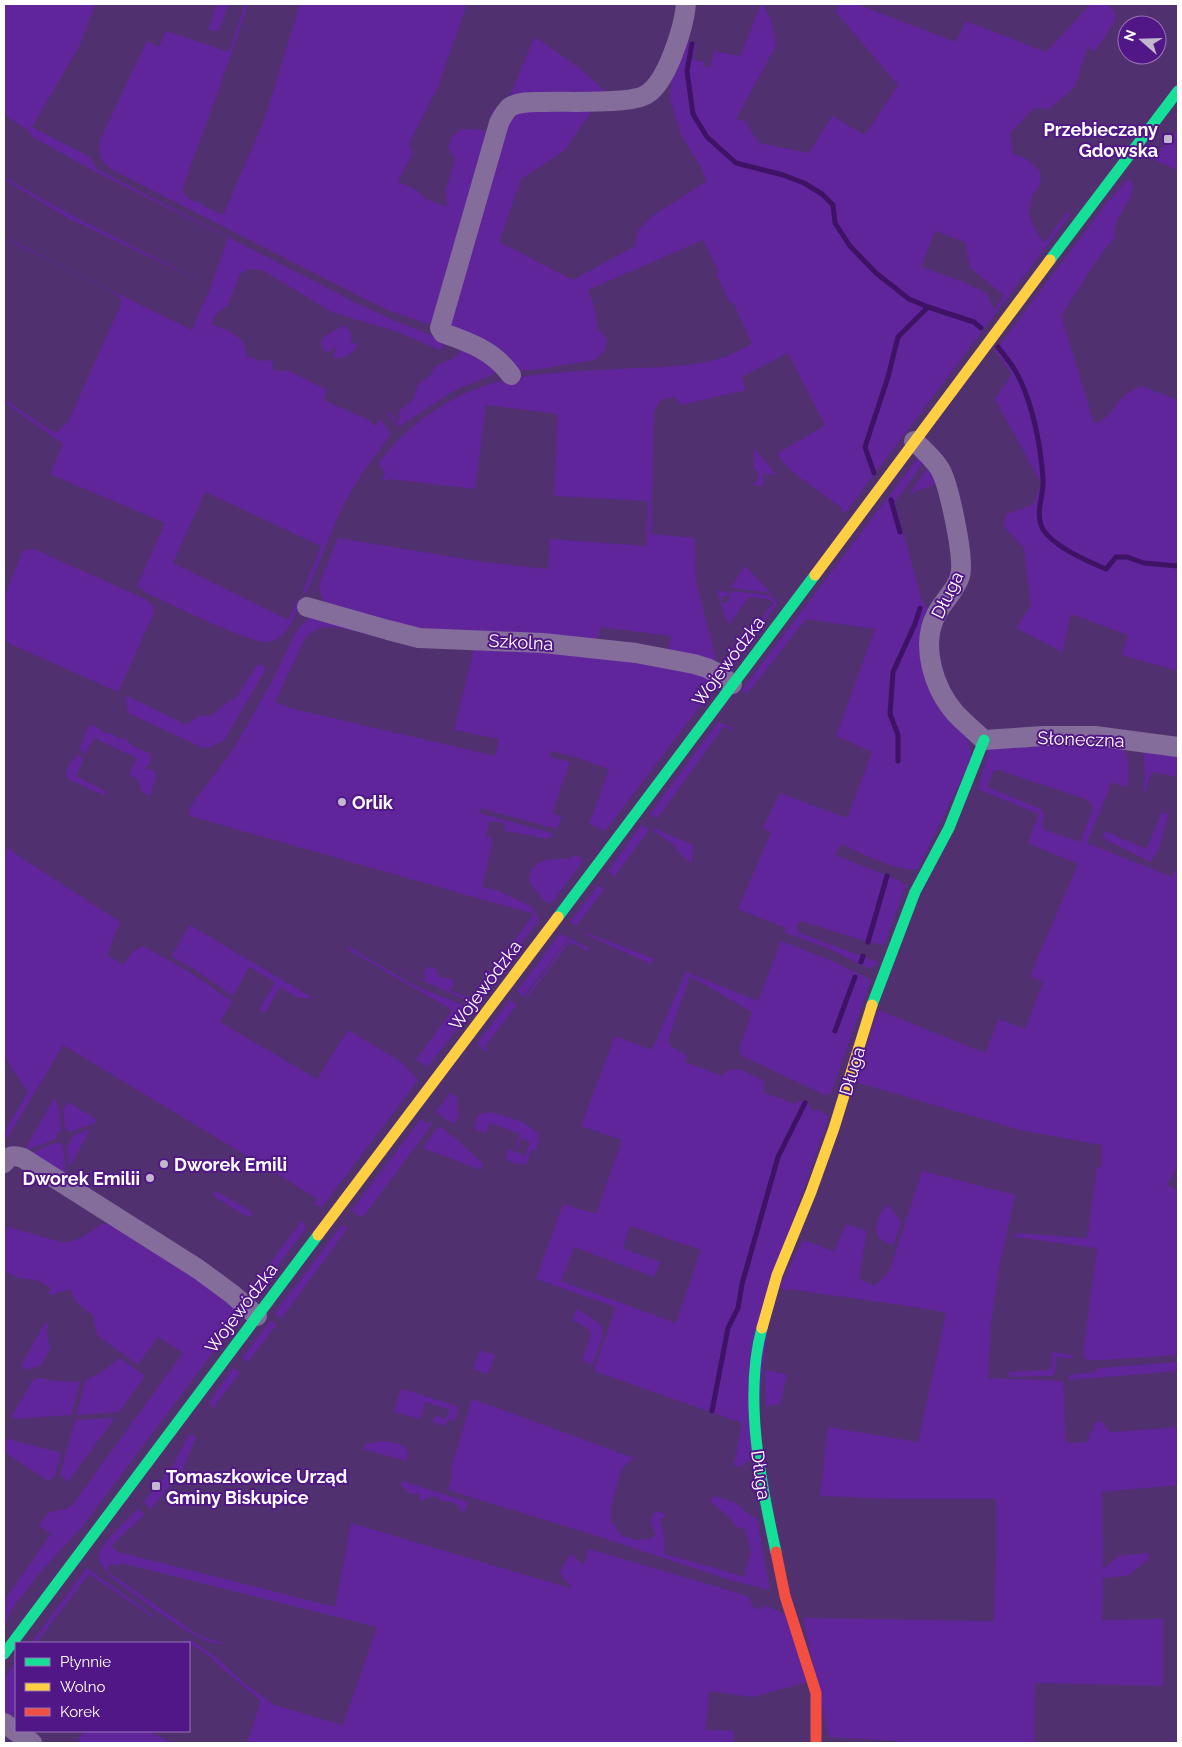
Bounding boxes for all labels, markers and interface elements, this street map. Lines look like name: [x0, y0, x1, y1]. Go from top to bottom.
north arrow: [1117, 15, 1167, 65]
text: N: [1120, 28, 1139, 43]
place label: Przebieczany Gdowska: [1044, 119, 1158, 161]
marker: Przebieczany Gdowska: [1162, 133, 1174, 145]
street label: Długa: [927, 568, 967, 622]
street label: Wojewódzka: [687, 612, 769, 710]
street label: Szkolna: [488, 630, 554, 654]
street label: Słoneczna: [1037, 727, 1125, 751]
place label: Orlik: [352, 792, 394, 813]
marker: Orlik: [336, 796, 348, 808]
street label: Wojewódzka: [444, 936, 526, 1034]
street label: Długa: [835, 1044, 869, 1098]
place label: Dworek Emili: [174, 1154, 287, 1175]
marker: Dworek Emili: [158, 1158, 170, 1170]
place label: Dworek Emilii: [22, 1168, 140, 1189]
marker: Dworek Emilii: [144, 1172, 156, 1184]
street label: Wojewódzka: [200, 1259, 282, 1357]
street label: Długa: [747, 1449, 775, 1501]
place label: Tomaszkowice Urząd Gminy Biskupice: [166, 1466, 347, 1508]
marker: Tomaszkowice Urząd Gminy Biskupice: [150, 1480, 162, 1492]
legend: [15, 1642, 190, 1732]
text: Płynnie: [60, 1653, 111, 1671]
text: Wolno: [60, 1678, 105, 1696]
text: Korek: [60, 1703, 100, 1721]

